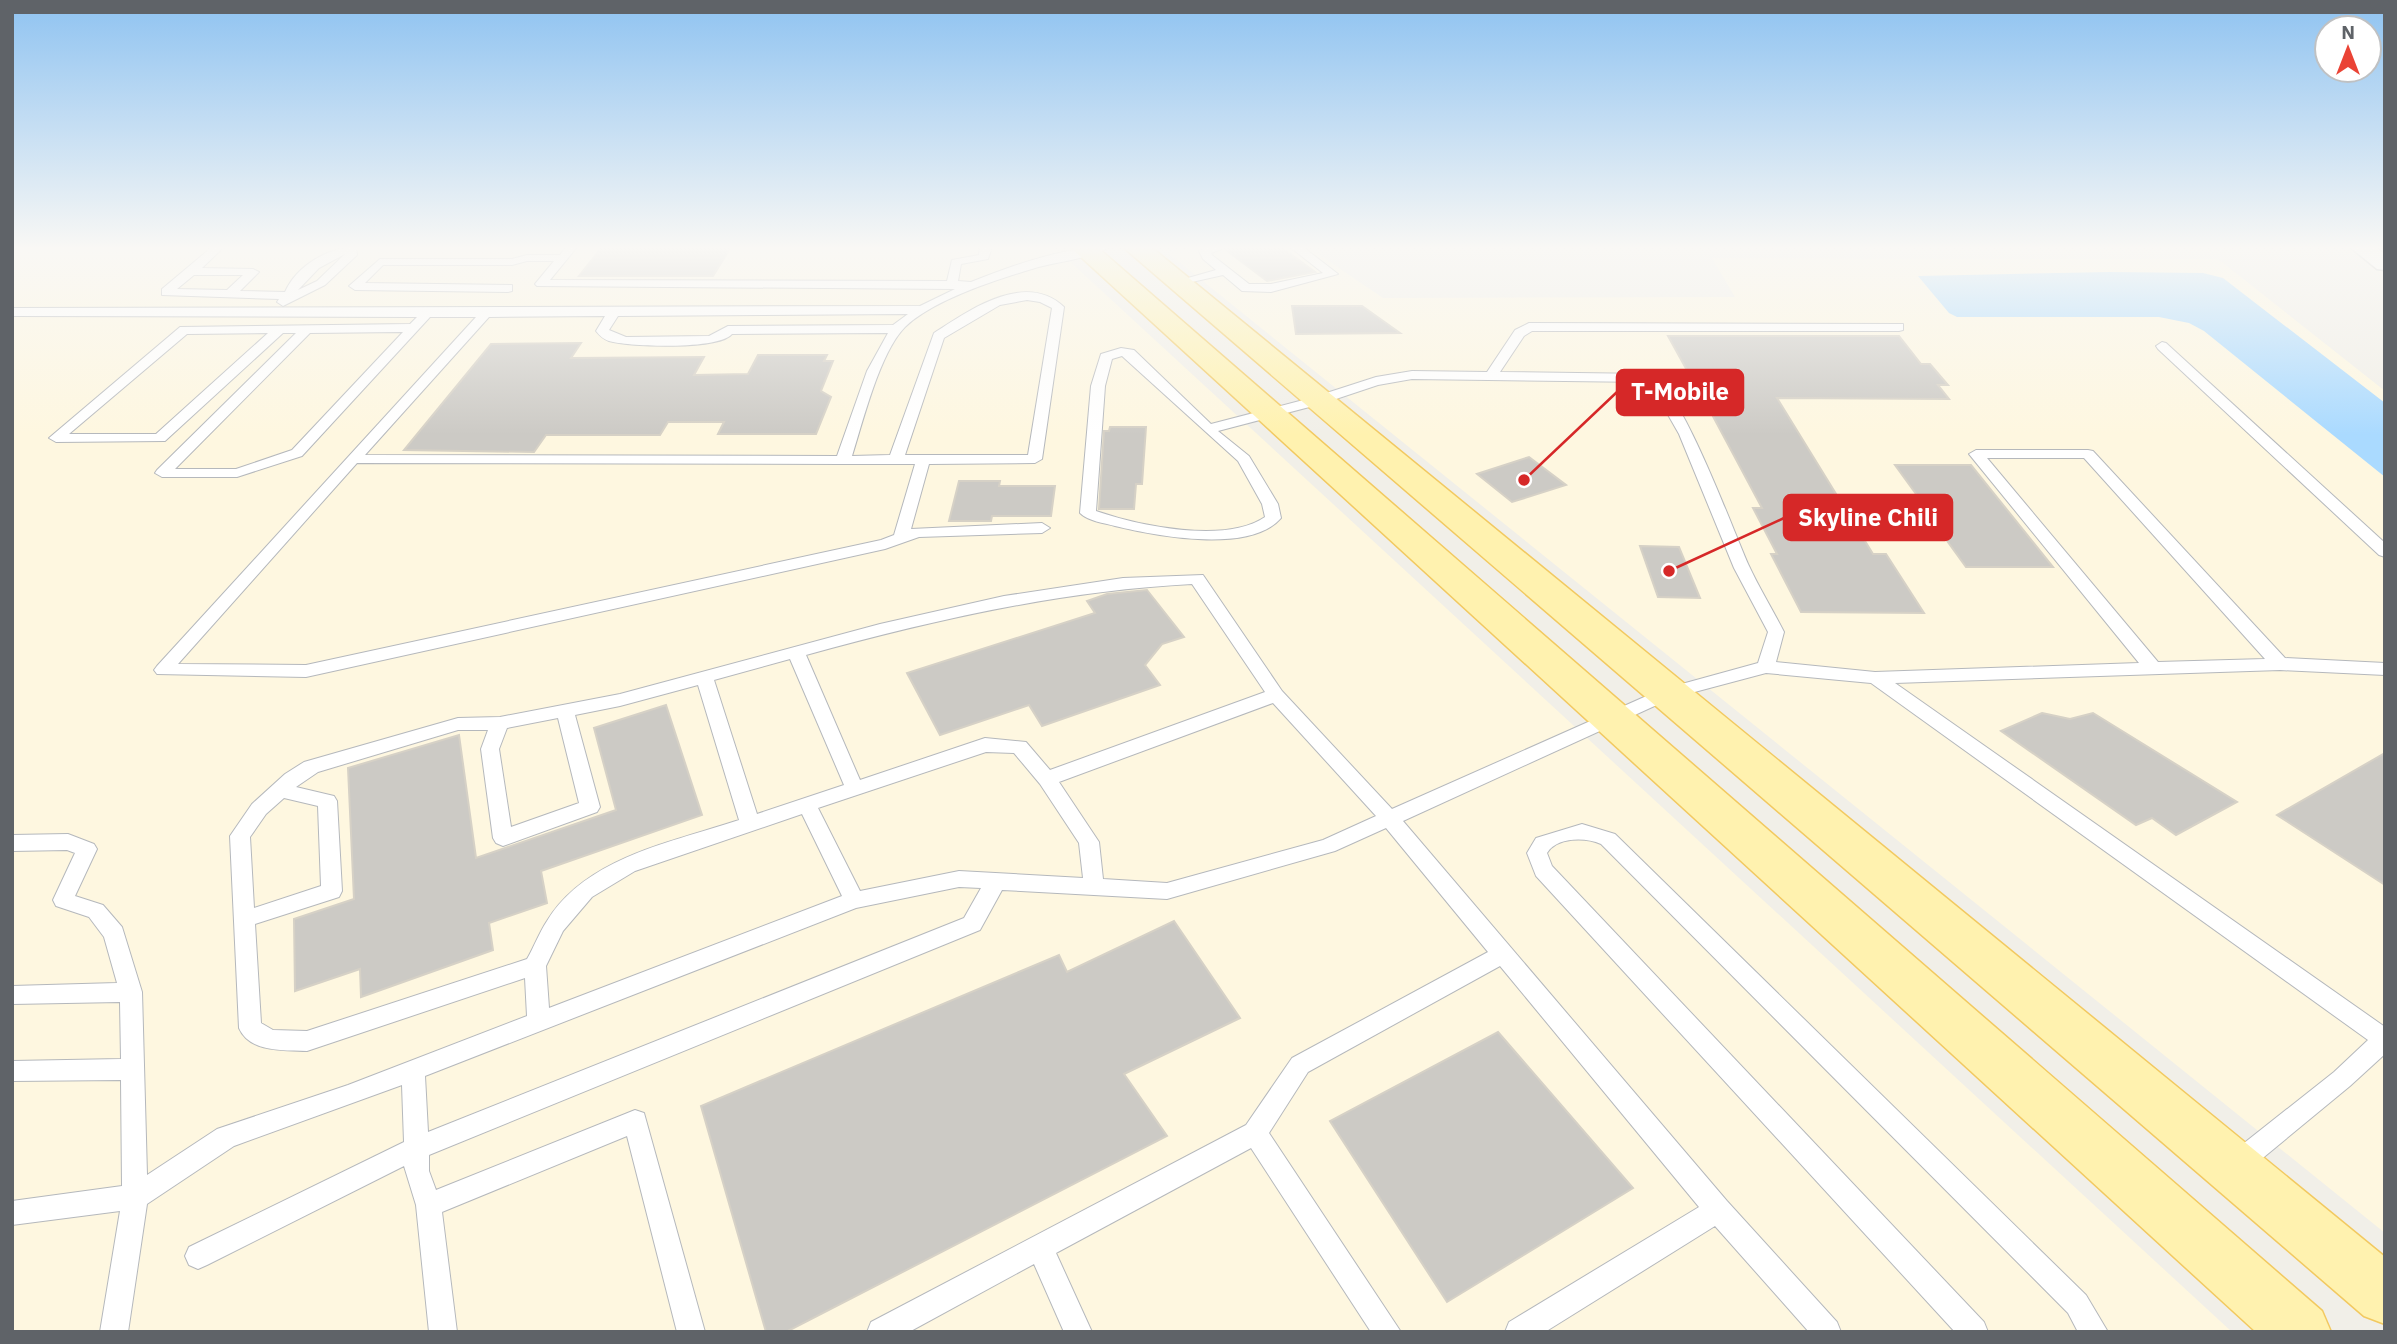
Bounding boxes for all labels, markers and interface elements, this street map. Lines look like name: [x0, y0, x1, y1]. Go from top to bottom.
north arrow: [2313, 14, 2383, 84]
text: N: [2341, 20, 2355, 44]
callout: T-Mobile: [1617, 370, 1743, 415]
text: T-Mobile: [1631, 375, 1729, 407]
callout: Skyline Chili: [1784, 495, 1952, 540]
text: Skyline Chili: [1798, 501, 1938, 533]

